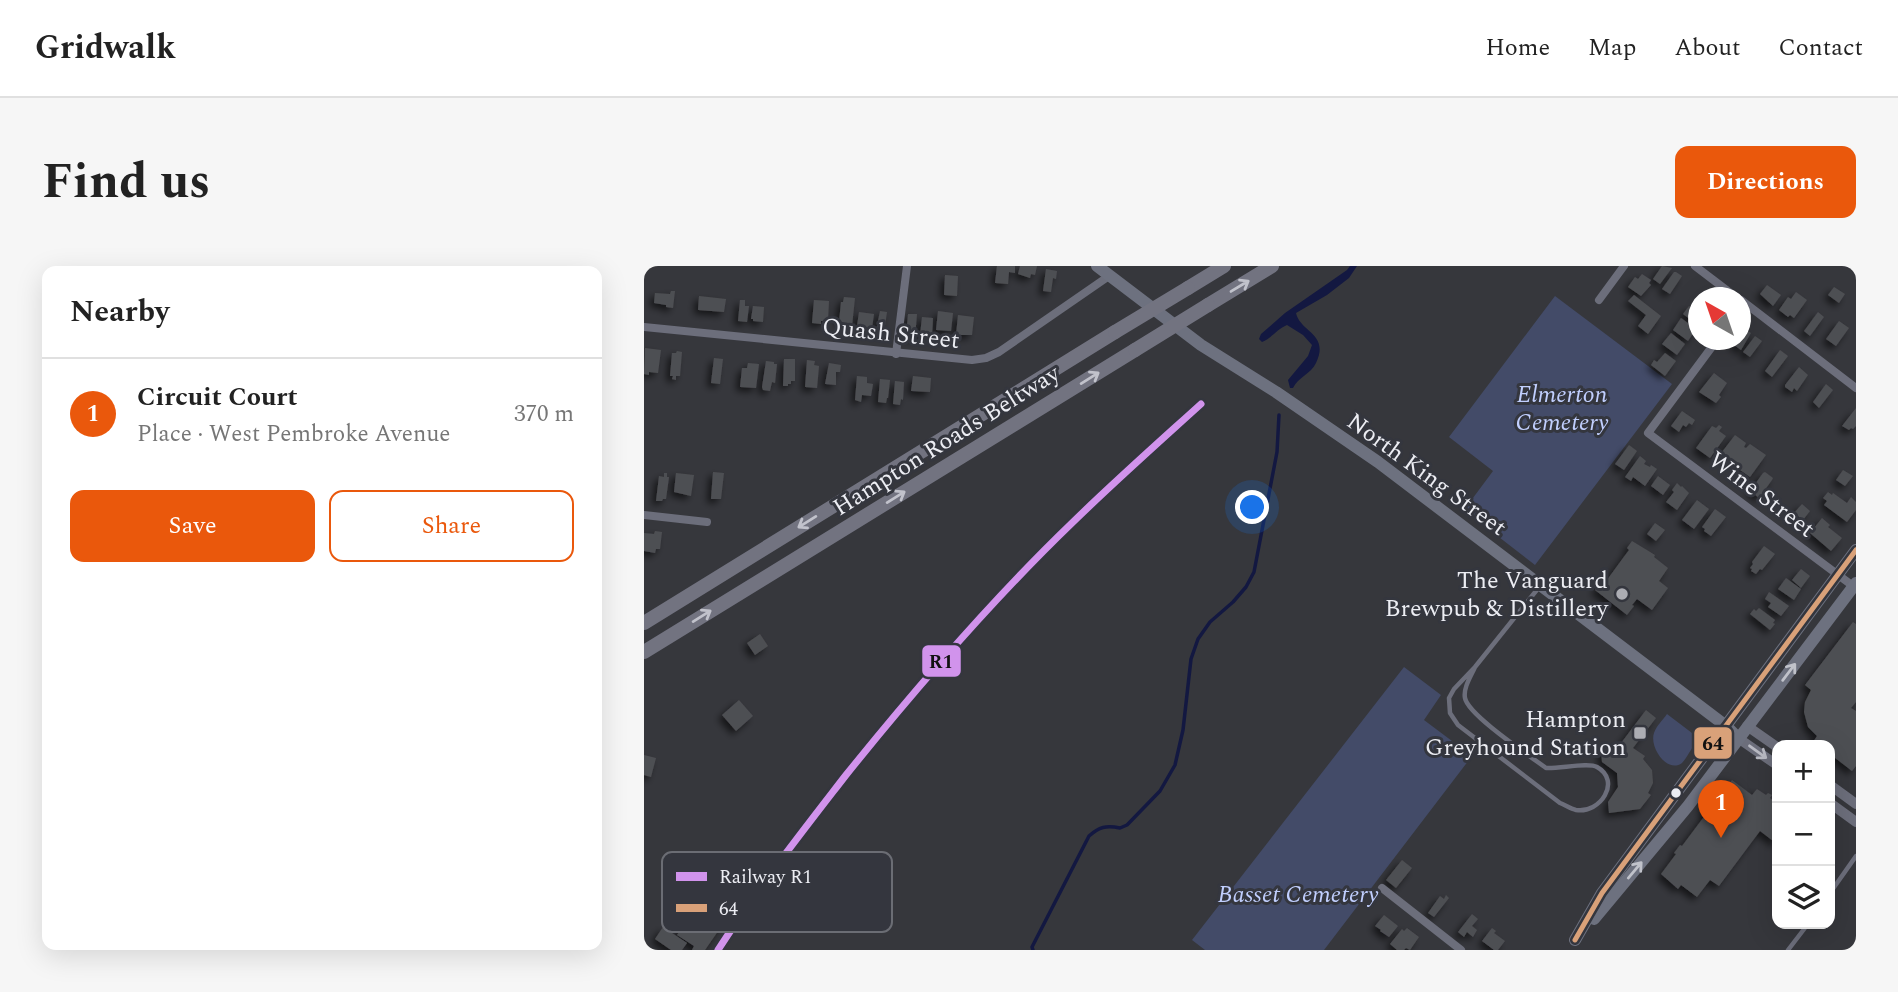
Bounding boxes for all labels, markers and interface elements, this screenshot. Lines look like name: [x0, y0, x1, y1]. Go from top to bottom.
text: Gridwalk: [35, 23, 176, 73]
text: Home: [1485, 30, 1550, 66]
text: Map: [1588, 30, 1636, 66]
text: About: [1674, 30, 1740, 66]
text: Contact: [1778, 30, 1863, 66]
text: Find us: [42, 145, 210, 220]
button: Directions: [1675, 146, 1856, 218]
one-way arrow: [1229, 278, 1249, 292]
north arrow: [1688, 287, 1751, 350]
text: Nearby: [70, 289, 169, 335]
street label: Quash Street: [820, 309, 961, 359]
street label: Hampton Roads Beltway: [826, 355, 1068, 525]
one-way arrow: [1079, 370, 1099, 384]
text: Circuit Court: [137, 377, 297, 417]
park label: Elmerton Cemetery: [1516, 377, 1609, 441]
text: 1: [87, 397, 99, 432]
text: 370 m: [514, 397, 574, 432]
street label: North King Street: [1339, 404, 1514, 545]
text: Place · West Pembroke Avenue: [137, 417, 450, 452]
street label: Wine Street: [1700, 443, 1822, 547]
button: Save: [70, 490, 315, 562]
button: Share: [329, 490, 574, 562]
one-way arrow: [886, 490, 906, 504]
your location: [1235, 490, 1269, 524]
one-way arrow: [797, 516, 817, 530]
place label: The Vanguard Brewpub & Distillery: [1385, 563, 1609, 627]
marker: The Vanguard Brewpub & Distillery: [1614, 586, 1630, 602]
one-way arrow: [692, 609, 712, 623]
line badge: R1: [921, 644, 962, 678]
text: R1: [929, 648, 953, 677]
one-way arrow: [1781, 663, 1796, 681]
place label: Hampton Greyhound Station: [1425, 702, 1626, 766]
marker: Hampton Greyhound Station: [1632, 725, 1648, 741]
line badge: 64: [1693, 726, 1733, 760]
text: 64: [1702, 730, 1724, 759]
map controls: [1772, 740, 1835, 929]
button: +: [1772, 740, 1835, 803]
one-way arrow: [1748, 744, 1767, 759]
pin: 1: [1698, 780, 1744, 838]
unlabelled marker: [1669, 786, 1683, 800]
button: −: [1772, 803, 1835, 866]
legend: [662, 852, 892, 932]
one-way arrow: [1627, 861, 1643, 879]
text: Railway R1: [719, 863, 812, 892]
button: layers: [1772, 866, 1835, 929]
park label: Basset Cemetery: [1218, 877, 1379, 913]
text: 64: [719, 895, 739, 924]

